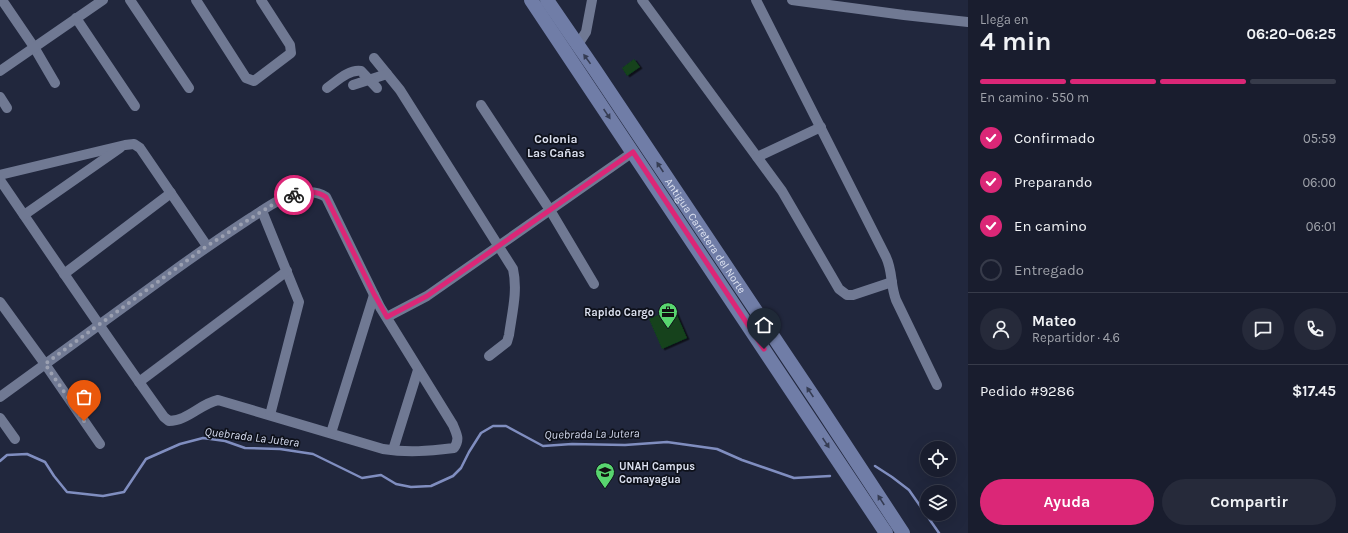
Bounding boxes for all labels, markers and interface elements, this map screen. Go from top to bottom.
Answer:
text: Llega en [980,12,1029,27]
text: 06:20–06:25 [1246,25,1336,43]
text: 4 min [980,26,1051,57]
one-way arrow [583,54,592,65]
text: En camino · 550 m [980,90,1089,105]
one-way arrow [603,108,611,119]
icon: check [980,127,1002,149]
text: Confirmado [1014,129,1095,147]
text: 05:59 [1303,131,1336,146]
district label: Colonia Las Cañas [527,132,585,160]
one-way arrow [656,162,664,172]
icon: check [980,171,1002,193]
text: Preparando [1014,173,1092,191]
courier [274,175,314,215]
street label: Antigua Carretera del Norte [662,175,749,296]
text: 06:00 [1302,175,1336,190]
icon: bike [283,184,305,206]
icon: check [980,215,1002,237]
text: En camino [1014,217,1087,235]
text: 06:01 [1306,219,1336,234]
text: Entregado [1014,261,1084,279]
office icon: Rapido Cargo [657,301,679,329]
place label: Rapido Cargo [584,306,654,319]
pin [747,308,781,349]
button: person [980,308,1022,350]
button: chat [1242,308,1284,350]
button: phone [1294,308,1336,350]
text: Mateo [1032,312,1076,330]
icon: home [753,314,775,336]
text: Repartidor · 4.6 [1032,330,1120,345]
pin [67,380,101,421]
text: Pedido #9286 [980,382,1075,400]
text: $17.45 [1292,382,1336,400]
icon: bag [73,386,95,408]
one-way arrow [806,386,814,397]
water label: Quebrada La Jutera [204,424,300,450]
water label: Quebrada La Jutera [544,426,640,442]
one-way arrow [823,437,830,449]
map controls [920,441,956,521]
button: locate [920,441,956,477]
place label: UNAH Campus Comayagua [619,460,695,486]
school or university icon: UNAH Campus Comayagua [594,461,616,489]
button: Ayuda [980,479,1154,525]
button: Compartir [1162,479,1336,525]
button: layers [920,485,956,521]
one-way arrow [878,495,885,506]

